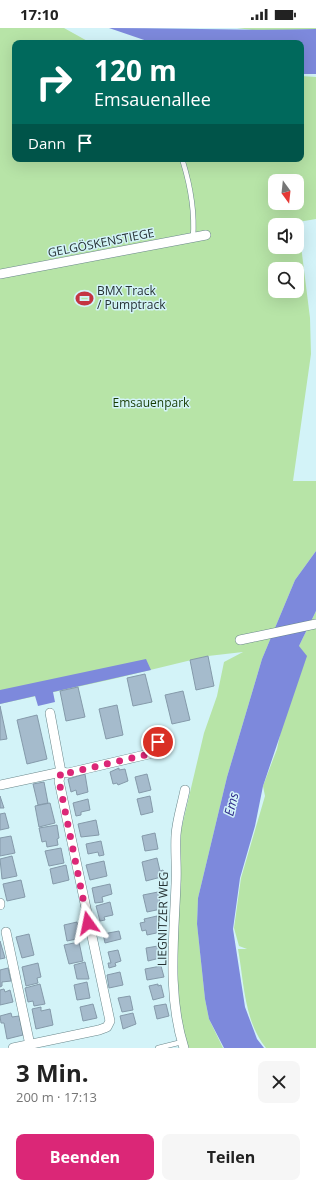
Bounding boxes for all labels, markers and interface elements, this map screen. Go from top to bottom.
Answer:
text: 17:10 [20,4,59,24]
text: 120 m [94,51,177,89]
icon: right [28,56,80,108]
text: Emsauenallee [94,87,211,111]
icon: arrive [74,132,96,154]
text: Dann [28,133,66,153]
north arrow [268,174,304,210]
map controls [268,174,304,298]
button: sound [268,218,304,254]
street label: GELGÖSKENSTIEGE [46,224,156,261]
button: search [268,262,304,298]
place label: BMX Track / Pumptrack [97,282,166,313]
sports icon: BMX Track / Pumptrack [74,288,94,308]
park label: Emsauenpark [113,394,190,411]
pin [141,725,175,759]
icon: arrive [147,731,169,753]
water label: Ems [219,790,243,818]
street label: LIEGNITZER WEG [153,872,172,966]
position arrow [67,902,109,944]
text: 3 Min. [16,1056,89,1089]
button: close [258,1061,300,1103]
text: 200 m · 17:13 [16,1088,97,1106]
button: Beenden [16,1134,154,1180]
button: Teilen [162,1134,300,1180]

